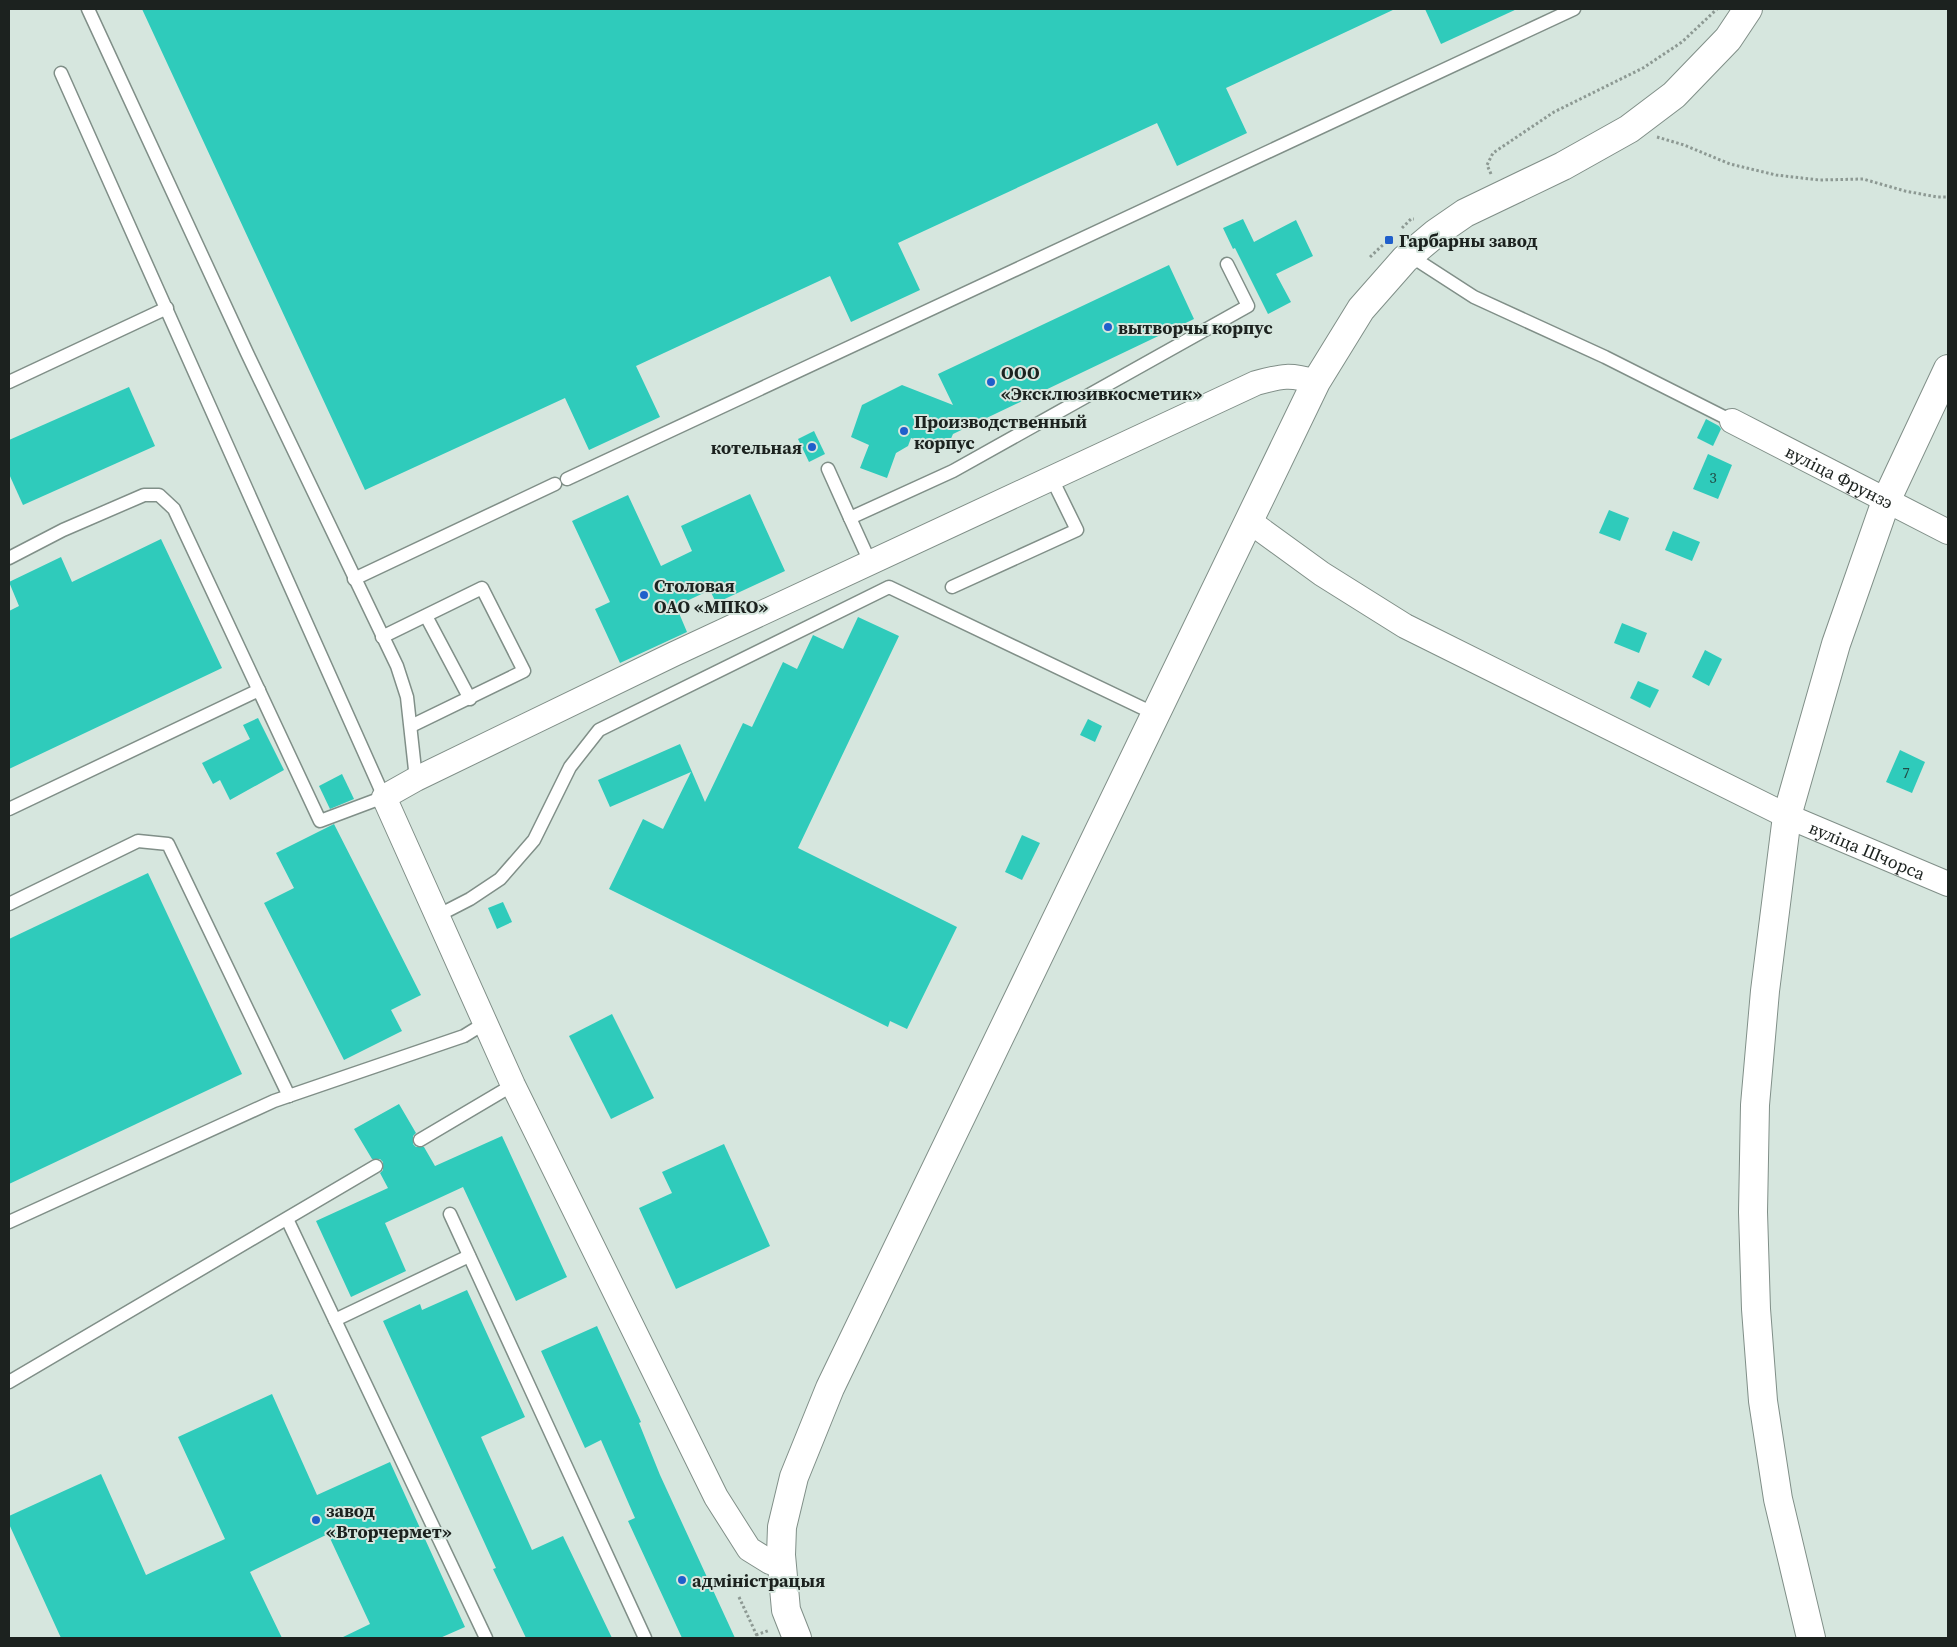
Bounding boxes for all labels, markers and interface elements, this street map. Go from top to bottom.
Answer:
place label: Гарбарны завод [1399,228,1538,253]
marker: Гарбарны завод [1383,234,1395,246]
place label: вытворчы корпус [1118,315,1273,340]
marker: вытворчы корпус [1102,321,1114,333]
place label: ООО «Эксклюзивкосметик» [1001,360,1202,406]
marker: ООО «Эксклюзивкосметик» [985,376,997,388]
place label: Производственный корпус [914,409,1087,455]
marker: Производственный корпус [898,425,910,437]
place label: котельная [711,435,802,460]
street label: вуліца Фрунзэ [1781,438,1898,514]
marker: котельная [806,441,818,453]
house number: 3 [1709,467,1717,488]
place label: Столовая ОАО «МПКО» [654,573,768,619]
marker: Столовая ОАО «МПКО» [638,589,650,601]
house number: 7 [1902,762,1910,783]
street label: вуліца Шчорса [1805,814,1930,886]
place label: завод «Вторчермет» [326,1498,452,1544]
marker: завод «Вторчермет» [310,1514,322,1526]
place label: адміністрацыя [692,1568,825,1593]
marker: адміністрацыя [676,1574,688,1586]

